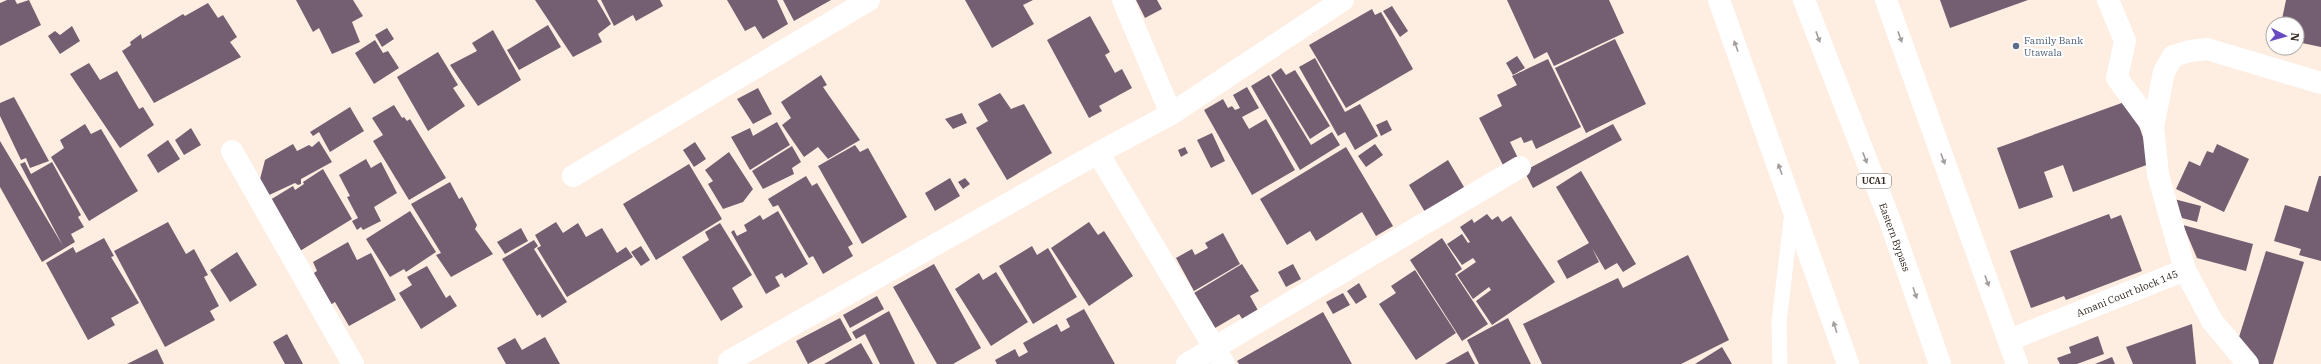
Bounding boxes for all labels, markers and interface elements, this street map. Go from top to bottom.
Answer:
north arrow [2265,16,2305,56]
one-way arrow [1815,31,1821,43]
one-way arrow [1897,31,1903,43]
text: N [2287,32,2302,42]
place label: Family Bank Utawala [2024,34,2083,59]
one-way arrow [1733,40,1739,52]
marker: Family Bank Utawala [2011,41,2021,51]
one-way arrow [1863,152,1869,164]
one-way arrow [1941,153,1947,165]
one-way arrow [1777,162,1783,174]
road number: UCA1 [1857,174,1891,188]
street label: Eastern Bypass [1876,201,1913,273]
street label: Amani Court block 145 [2075,267,2180,320]
one-way arrow [1985,276,1991,288]
one-way arrow [1913,287,1919,299]
one-way arrow [1832,321,1838,333]

